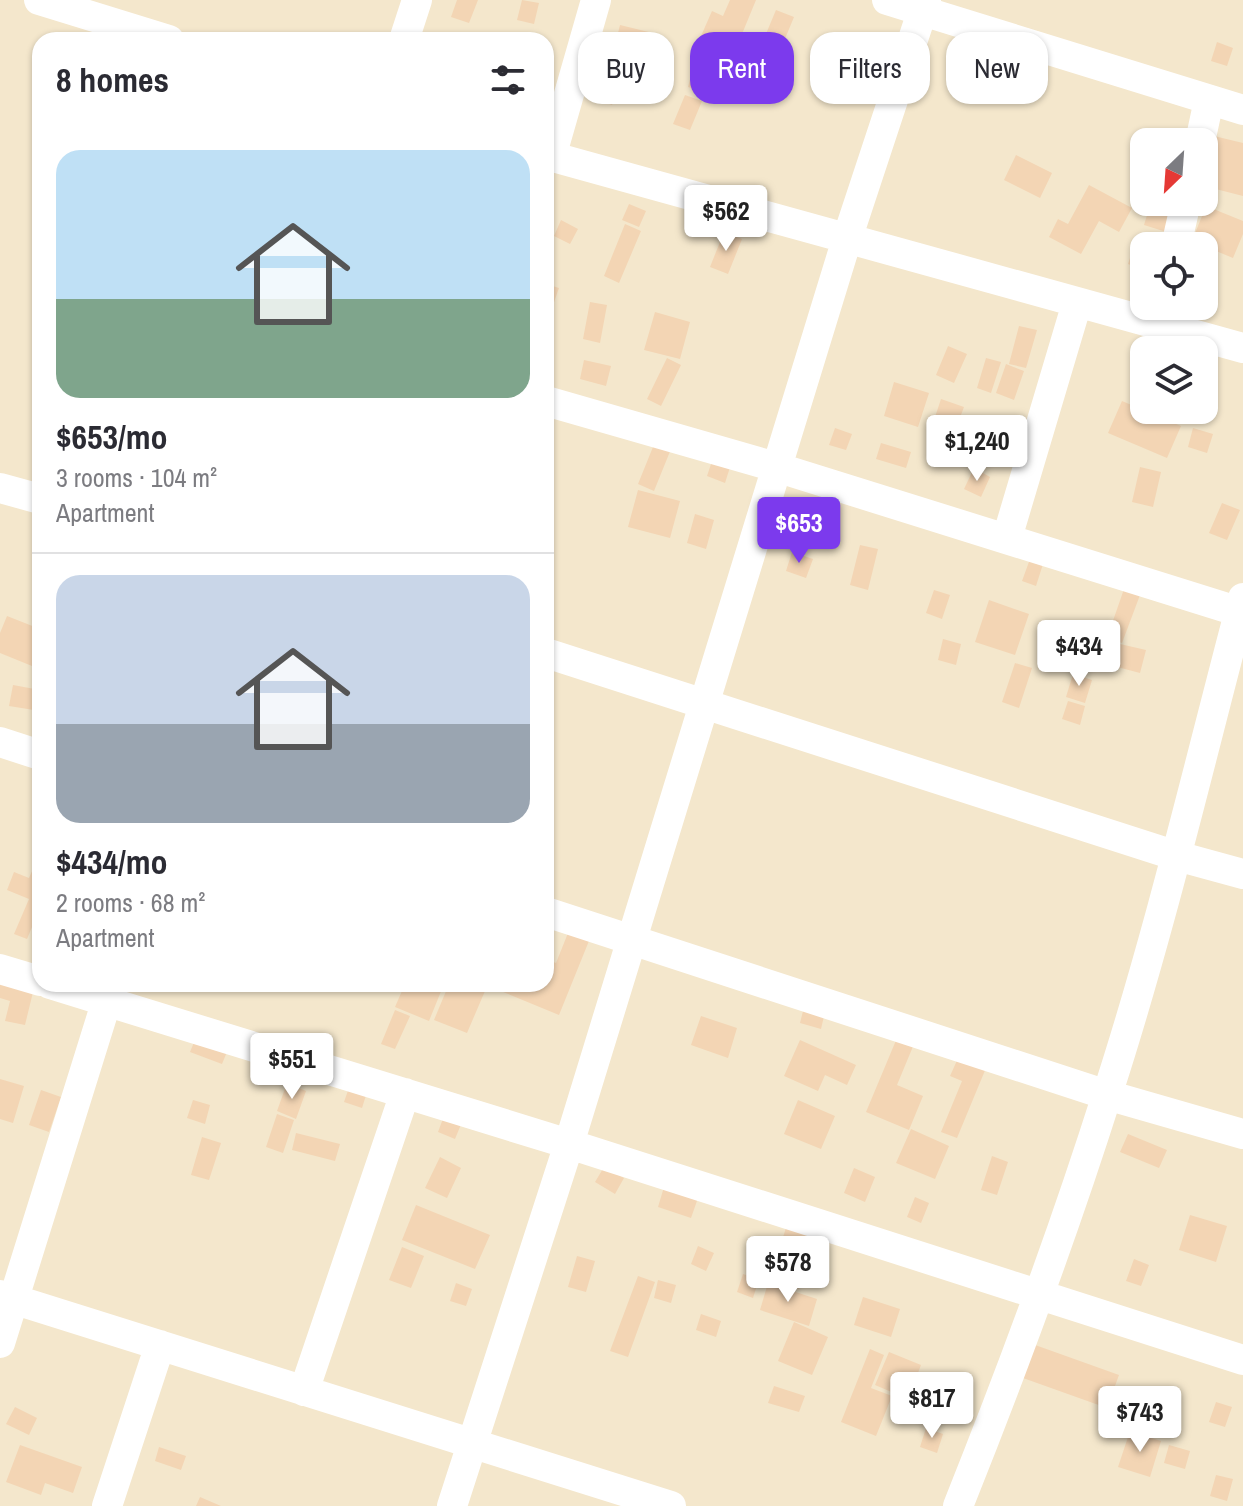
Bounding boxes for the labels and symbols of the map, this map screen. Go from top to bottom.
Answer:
north arrow [1130,128,1218,216]
pin: $562 [679,185,773,253]
pin: $1,240 [912,415,1042,483]
pin: $653 [752,497,846,565]
pin: $434 [1032,620,1126,688]
pin: $551 [245,1033,339,1101]
pin: $578 [741,1236,835,1304]
pin: $817 [885,1372,979,1440]
pin: $743 [1093,1386,1187,1454]

